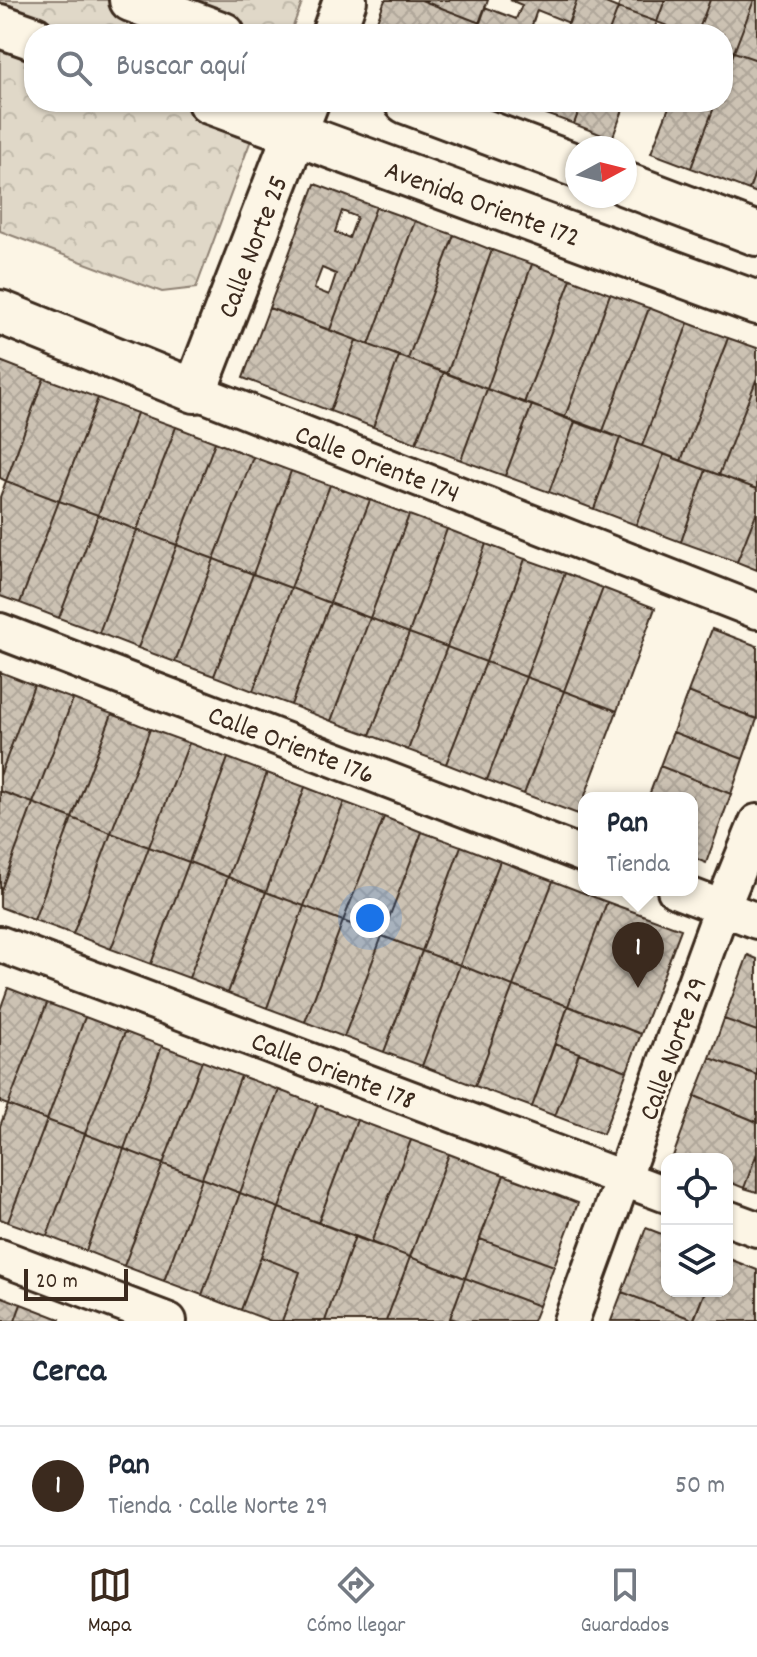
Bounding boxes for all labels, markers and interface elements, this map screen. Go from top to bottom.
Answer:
search box [24,24,733,112]
icon: search [52,46,96,90]
text: Buscar aquí [116,47,246,90]
north arrow [565,136,637,208]
street label: Avenida Oriente 172 [378,153,584,261]
street label: Calle Norte 25 [210,171,301,325]
street label: Calle Oriente 174 [288,417,464,516]
street label: Calle Oriente 176 [201,698,379,798]
popup [578,792,698,896]
text: Pan [607,804,648,847]
text: Tienda [607,847,670,884]
your location [350,898,390,938]
pin: 1 [612,922,664,988]
street label: Calle Norte 29 [631,972,720,1127]
street label: Calle Oriente 178 [244,1024,420,1123]
map controls [661,1153,733,1297]
button: locate [661,1153,733,1225]
button: layers [661,1225,733,1297]
scale bar [24,1265,128,1301]
text: 20 m [36,1267,78,1298]
text: Cerca [32,1349,106,1398]
text: Pan [108,1446,150,1489]
text: 1 [55,1468,61,1505]
text: 50 m [675,1468,725,1505]
text: Tienda · Calle Norte 29 [108,1489,328,1526]
tab: Mapa [88,1563,132,1642]
tab: Cómo llegar [307,1563,405,1642]
tab: Guardados [580,1563,669,1642]

